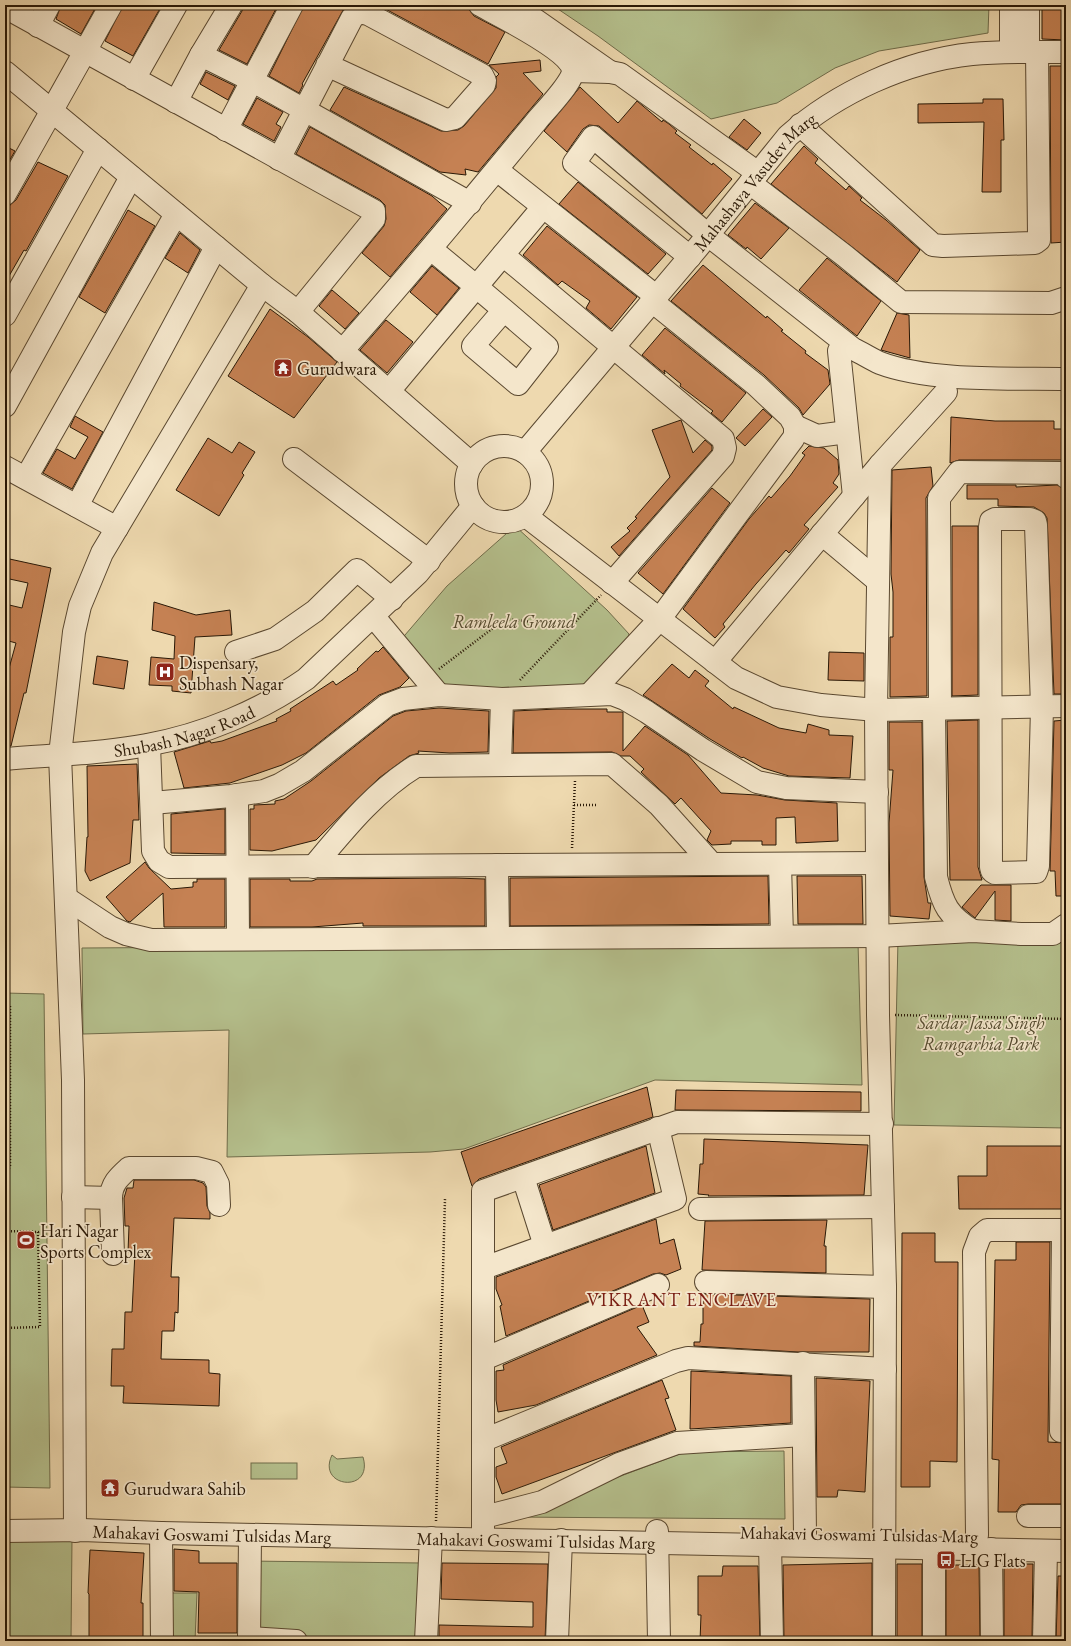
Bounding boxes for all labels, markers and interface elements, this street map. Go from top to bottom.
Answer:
street label: Mahashaya Vasudev Marg [688,106,820,256]
temple icon: Gurudwara [272,357,294,379]
place label: Gurudwara [297,357,377,380]
park label: Ramleela Ground [453,610,576,633]
place label: Dispensary, Subhash Nagar [179,651,283,695]
hospital icon: Dispensary, Subhash Nagar [154,661,176,683]
street label: Shubash Nagar Road [112,699,259,762]
park label: Sardar Jassa Singh Ramgarhia Park [916,1011,1045,1056]
place label: Hari Nagar Sports Complex [40,1219,152,1263]
sports icon: Hari Nagar Sports Complex [15,1229,37,1251]
district label: VIKRANT ENCLAVE [587,1287,777,1312]
temple icon: Gurudwara Sahib [99,1477,121,1499]
place label: Gurudwara Sahib [124,1477,246,1500]
street label: Mahakavi Goswami Tulsidas Marg [92,1519,331,1548]
street label: Mahakavi Goswami Tulsidas Marg [740,1520,979,1548]
street label: Mahakavi Goswami Tulsidas Marg [416,1526,656,1554]
bus stop icon: LIG Flats [935,1549,957,1571]
place label: LIG Flats [960,1549,1026,1572]

